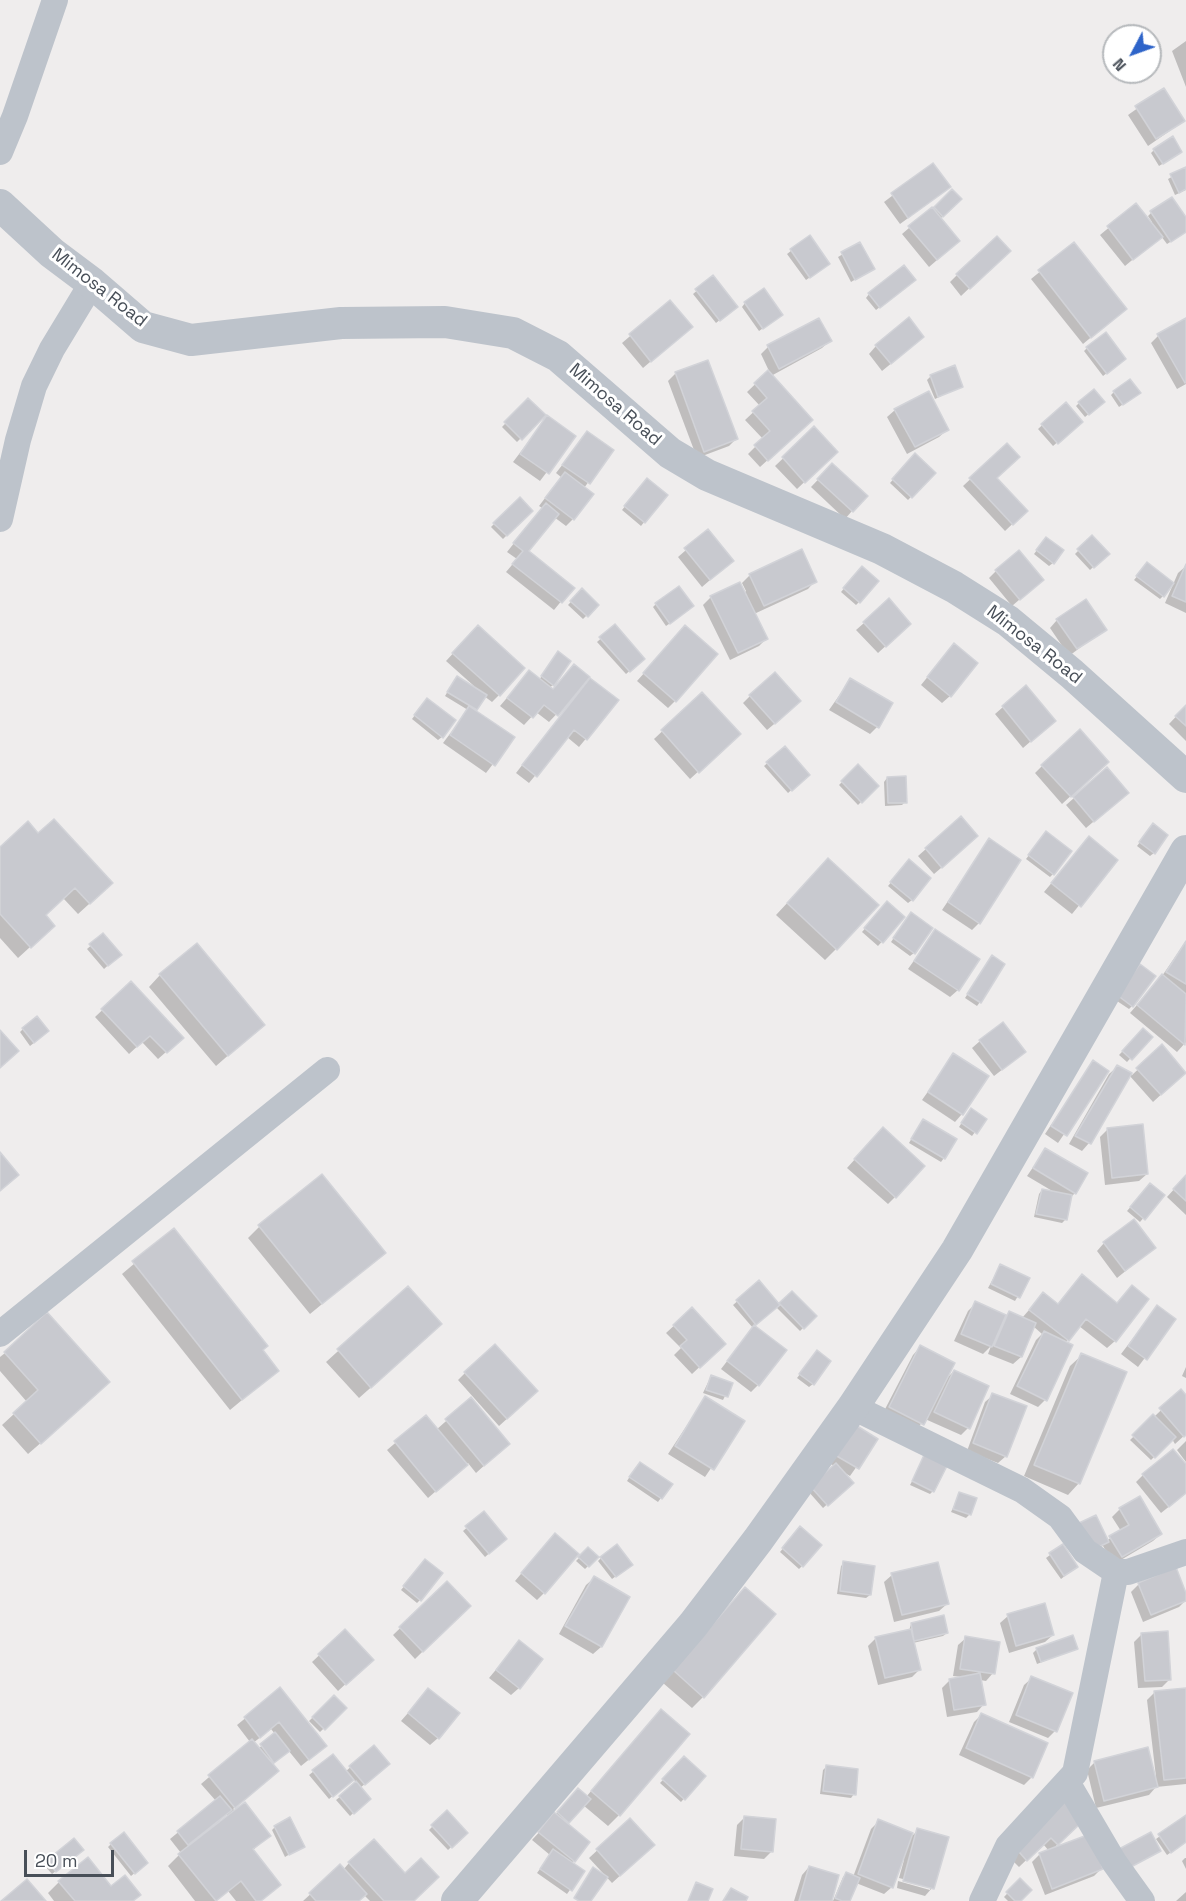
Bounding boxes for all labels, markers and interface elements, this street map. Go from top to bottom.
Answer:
north arrow [1102,24,1162,84]
text: N [1108,54,1131,76]
street label: Mimosa Road [47,244,151,332]
street label: Mimosa Road [564,359,666,451]
street label: Mimosa Road [982,601,1086,689]
scale bar [27,1838,117,1876]
text: 20 m [35,1849,78,1872]

